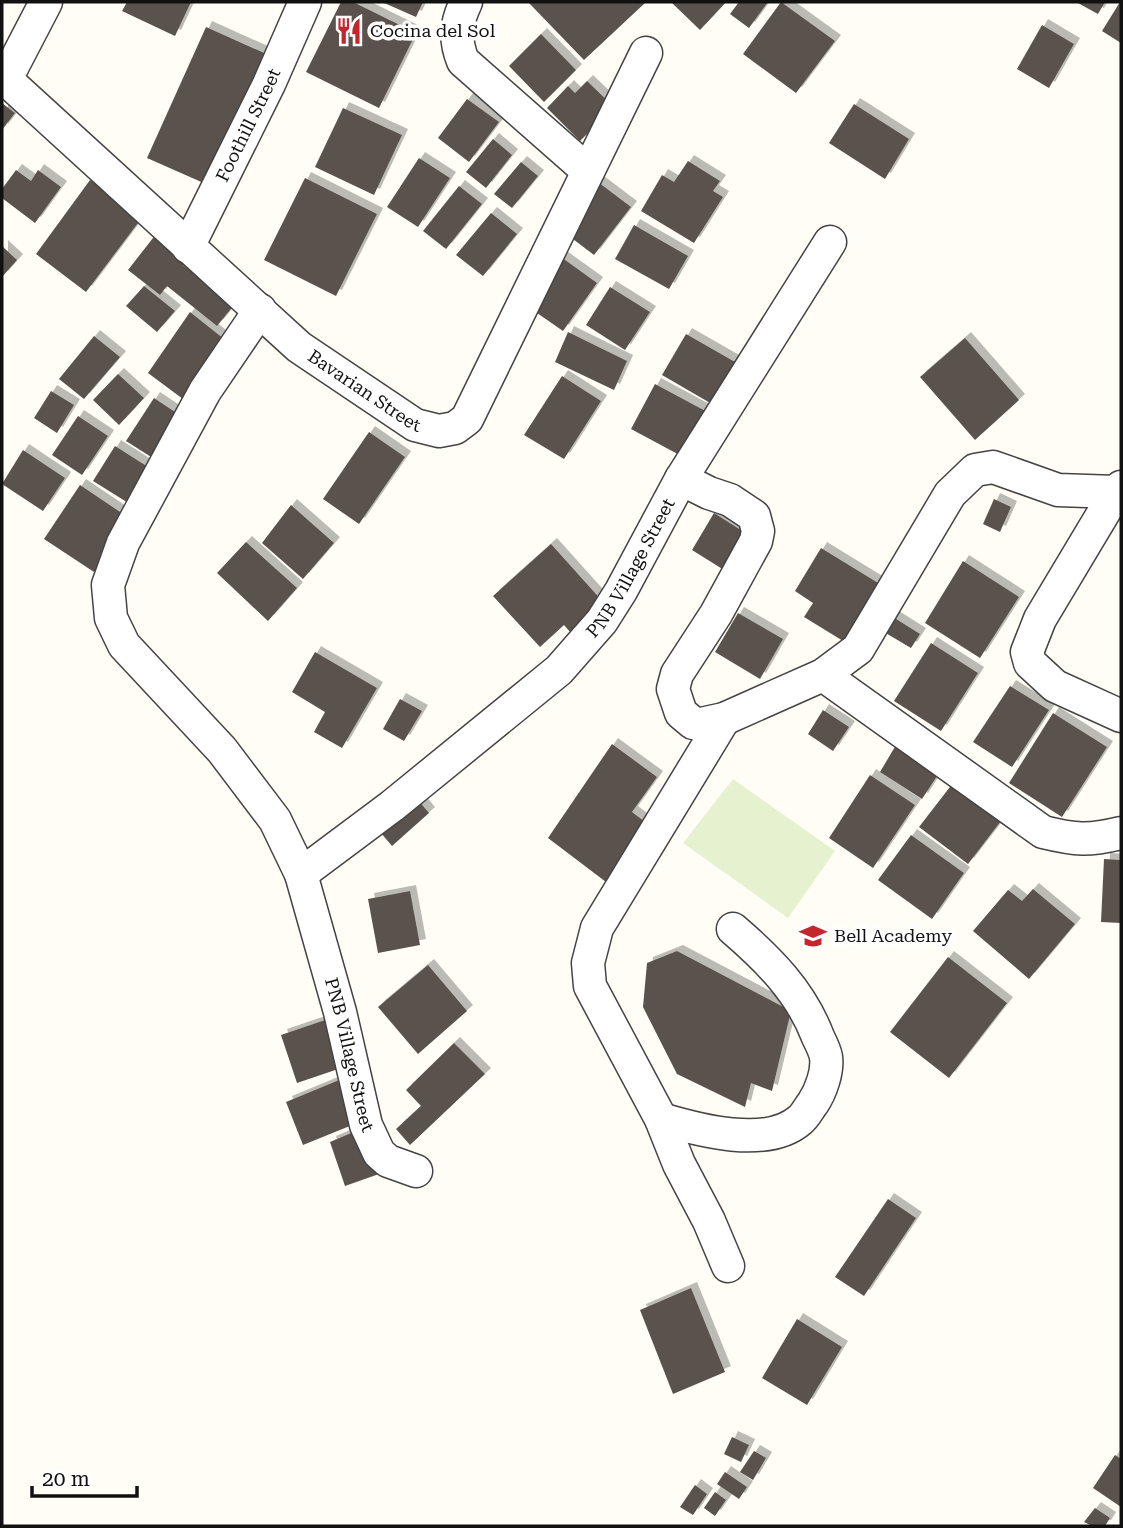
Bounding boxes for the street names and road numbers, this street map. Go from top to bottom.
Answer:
street label: Foothill Street [211,65,285,185]
street label: Bavarian Street [304,345,423,436]
street label: PNB Village Street [581,494,679,642]
street label: PNB Village Street [321,975,379,1135]

